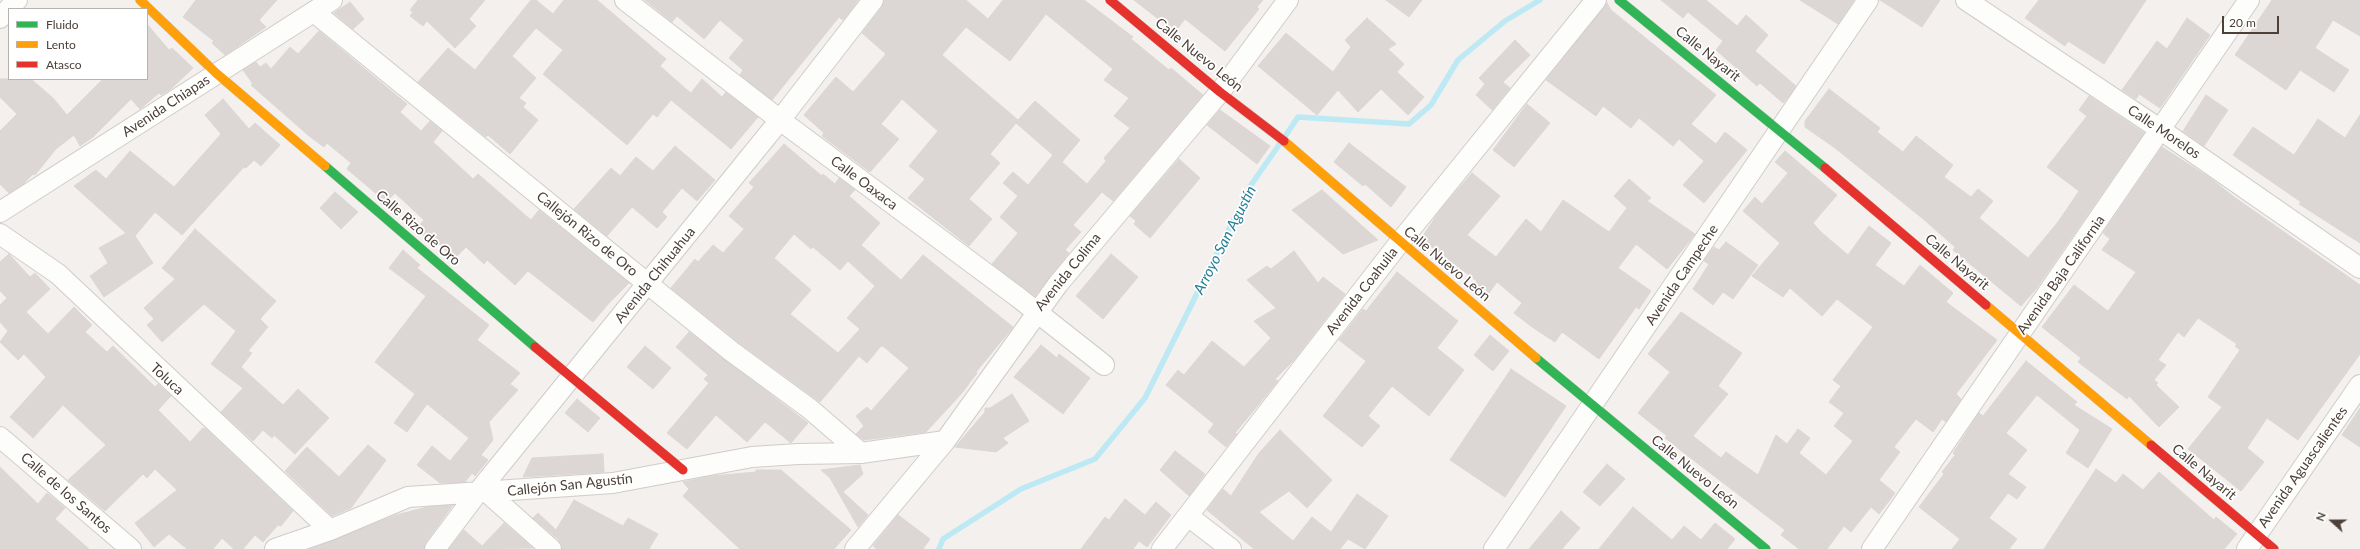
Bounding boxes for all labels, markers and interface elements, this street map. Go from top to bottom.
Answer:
legend [8,8,148,80]
scale bar [2224,8,2281,34]
street label: Calle Nuevo León [1152,15,1246,95]
text: 20 m [2229,15,2256,30]
text: Fluido [46,17,79,32]
street label: Calle Nayarit [1672,23,1744,85]
text: Lento [46,37,76,52]
text: Atasco [46,57,82,72]
street label: Avenida Chiapas [119,71,213,141]
street label: Calle Morelos [2124,102,2204,162]
street label: Calle Oaxaca [827,152,901,214]
water label: Arroyo San Agustín [1190,183,1260,297]
street label: Calle Rizo de Oro [372,187,464,269]
street label: Callejón Rizo de Oro [533,188,641,280]
street label: Avenida Baja California [2014,212,2108,338]
street label: Avenida Campeche [1642,221,1722,329]
street label: Calle Nuevo León [1400,223,1494,305]
street label: Avenida Chihuahua [611,224,699,326]
street label: Avenida Colima [1032,230,1104,314]
street label: Calle Nayarit [1921,230,1993,294]
street label: Avenida Coahuila [1323,244,1401,338]
street label: Toluca [147,359,187,399]
street label: Avenida Aguascalientes [2255,403,2351,531]
street label: Calle Nuevo León [1648,432,1742,512]
street label: Calle Nayarit [2168,440,2240,504]
street label: Calle de los Santos [17,449,115,537]
street label: Callejón San Agustín [507,470,633,500]
north arrow [2312,501,2352,541]
text: N [2313,510,2328,523]

